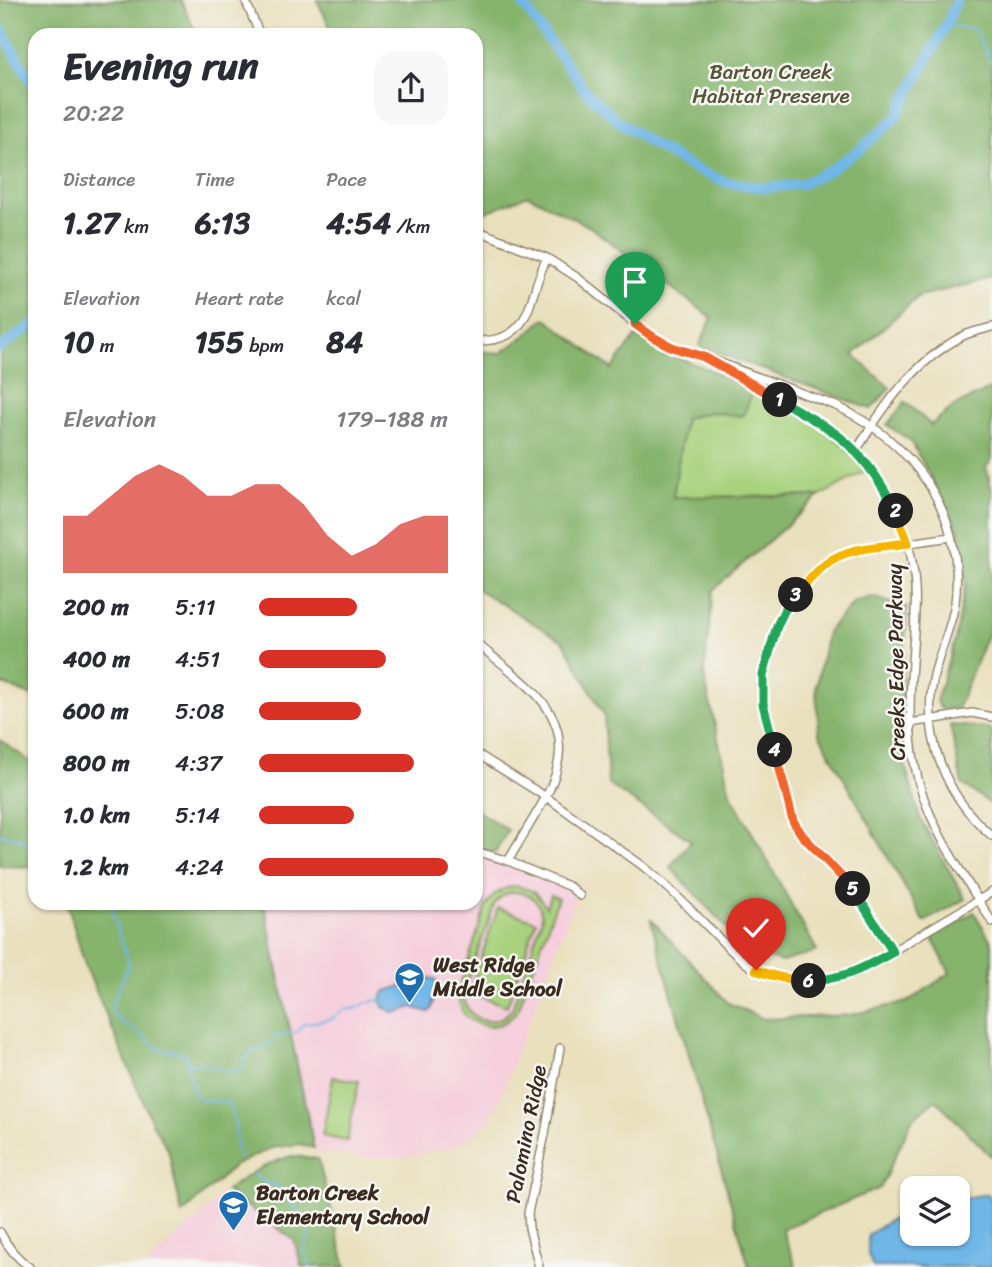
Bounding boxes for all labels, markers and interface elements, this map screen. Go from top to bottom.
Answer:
text: Evening run [63,33,259,100]
button: share [374,51,448,125]
park label: Barton Creek Habitat Preserve [692,53,850,115]
text: 20:22 [63,93,124,134]
text: Distance [63,163,135,196]
text: Time [195,163,235,196]
text: Pace [326,163,367,196]
text: 1.27 [63,196,119,250]
text: 6:13 [195,196,250,250]
text: 4:54 [326,196,391,250]
text: km [119,210,149,243]
text: /km [391,210,430,243]
pin [605,252,665,324]
icon: arrive [616,263,654,301]
text: Elevation [63,282,140,315]
text: Heart rate [195,282,284,315]
text: kcal [326,282,361,315]
text: 10 [63,315,95,369]
text: 155 [195,315,244,369]
text: 84 [326,315,363,369]
text: m [95,329,114,362]
text: bpm [244,329,284,362]
pin: 1 [762,382,798,418]
text: 1 [775,383,784,416]
text: Elevation [63,399,156,440]
text: 179–188 m [337,399,448,440]
pin: 2 [878,494,914,528]
text: 2 [890,494,901,527]
street label: Creeks Edge Parkway [875,563,917,761]
pin: 3 [778,578,814,612]
text: 3 [790,578,801,611]
text: 200 m [63,587,129,628]
text: 5:11 [175,587,216,628]
text: 400 m [63,639,130,680]
text: 4:51 [175,639,220,680]
text: 600 m [63,691,129,732]
text: 5:08 [175,691,224,732]
pin: 4 [758,732,792,768]
text: 4 [769,733,780,766]
text: 800 m [63,743,130,784]
text: 4:37 [175,743,222,784]
text: 1.0 km [63,795,130,836]
text: 5:14 [175,795,220,836]
text: 1.2 km [63,847,129,888]
text: 4:24 [175,847,224,888]
pin: 5 [836,872,870,906]
text: 5 [847,872,858,905]
pin [726,898,786,970]
icon: check [737,909,775,947]
place label: West Ridge Middle School [432,946,563,1008]
school or university icon: West Ridge Middle School [393,960,427,1004]
pin: 6 [792,964,826,998]
text: 6 [803,964,814,997]
street label: Palomino Ridge [494,1062,558,1206]
place label: Barton Creek Elementary School [256,1174,430,1236]
map controls [900,1176,970,1246]
button: layers [900,1176,970,1246]
school or university icon: Barton Creek Elementary School [216,1188,250,1232]

